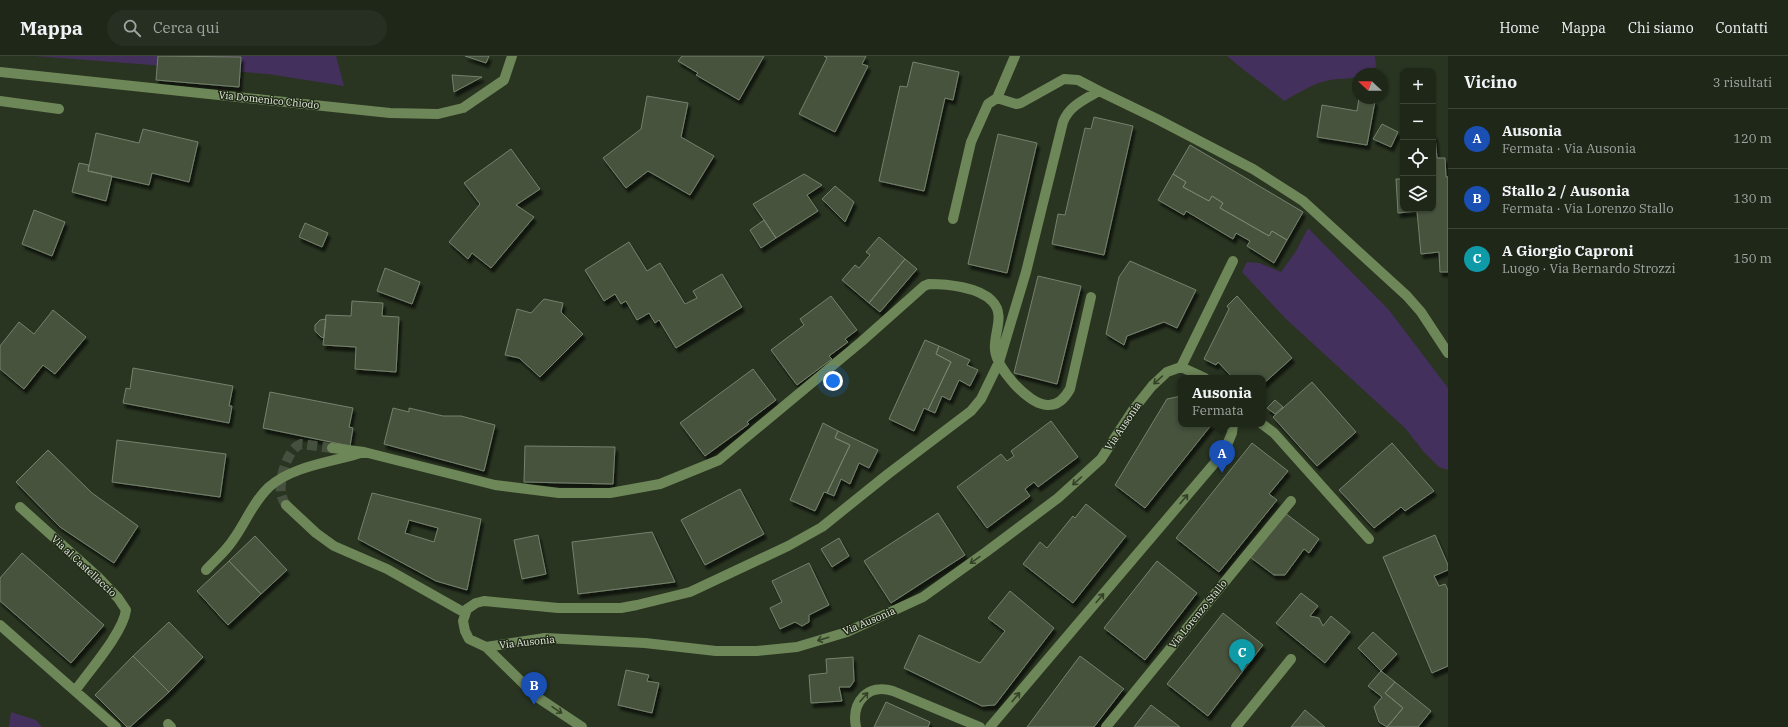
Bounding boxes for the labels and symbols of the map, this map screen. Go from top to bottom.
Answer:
north arrow [1352,68,1388,104]
street label: Via Domenico Chiodo [218,88,320,112]
your location [823,371,843,391]
one-way arrow [1153,375,1163,385]
street label: Via Ausonia [1102,399,1144,453]
pin: A [1209,440,1235,473]
one-way arrow [1072,476,1083,485]
one-way arrow [1179,495,1188,505]
street label: Via al Castellaccio [49,533,119,600]
one-way arrow [969,556,980,565]
street label: Via Lorenzo Stallo [1166,577,1230,651]
one-way arrow [1095,593,1104,604]
street label: Via Ausonia [841,604,898,638]
street label: Via Ausonia [499,633,556,651]
one-way arrow [817,636,830,643]
pin: C [1229,639,1255,672]
pin: B [521,672,547,705]
one-way arrow [859,692,868,702]
one-way arrow [1011,692,1020,703]
one-way arrow [551,706,562,714]

